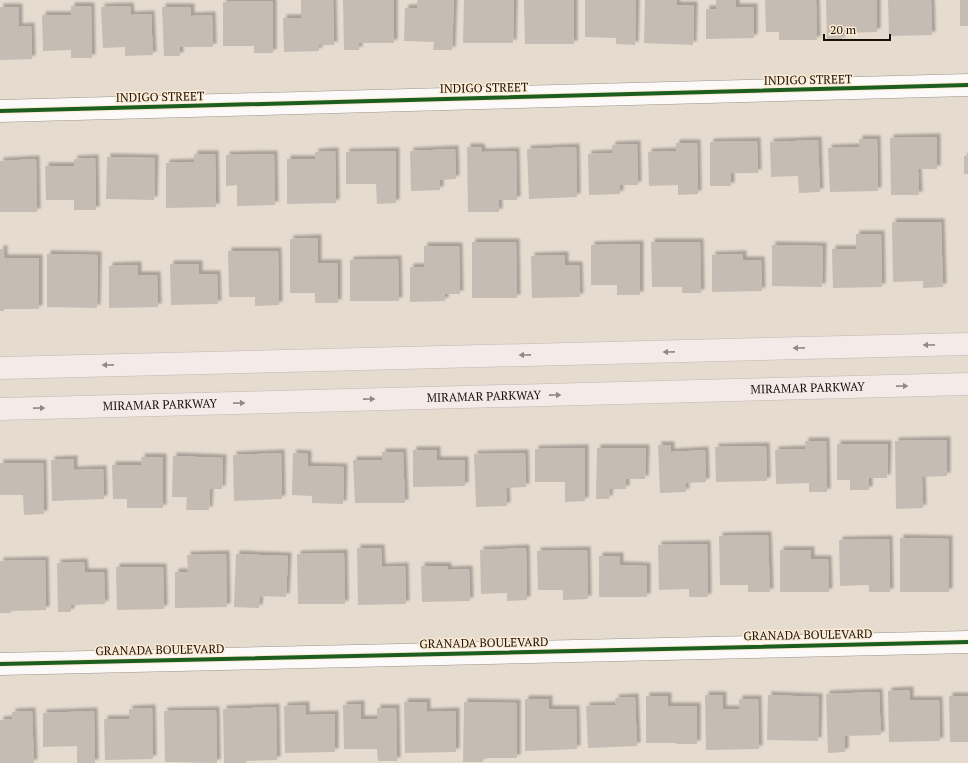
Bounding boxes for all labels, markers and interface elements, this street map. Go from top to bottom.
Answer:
scale bar [824,16,890,42]
text: 20 m [830,22,857,37]
street label: INDIGO STREET [764,71,853,88]
street label: INDIGO STREET [440,79,529,96]
street label: INDIGO STREET [116,88,205,105]
one-way arrow [922,342,935,348]
one-way arrow [793,345,805,352]
one-way arrow [663,348,675,355]
one-way arrow [518,352,531,358]
one-way arrow [101,362,114,368]
street label: MIRAMAR PARKWAY [750,379,865,397]
one-way arrow [896,382,908,389]
street label: MIRAMAR PARKWAY [426,387,542,405]
one-way arrow [549,391,561,398]
street label: MIRAMAR PARKWAY [102,395,218,413]
one-way arrow [363,396,375,403]
one-way arrow [233,400,246,406]
one-way arrow [33,405,46,411]
street label: GRANADA BOULEVARD [743,626,873,643]
street label: GRANADA BOULEVARD [419,634,549,651]
street label: GRANADA BOULEVARD [95,641,225,658]

